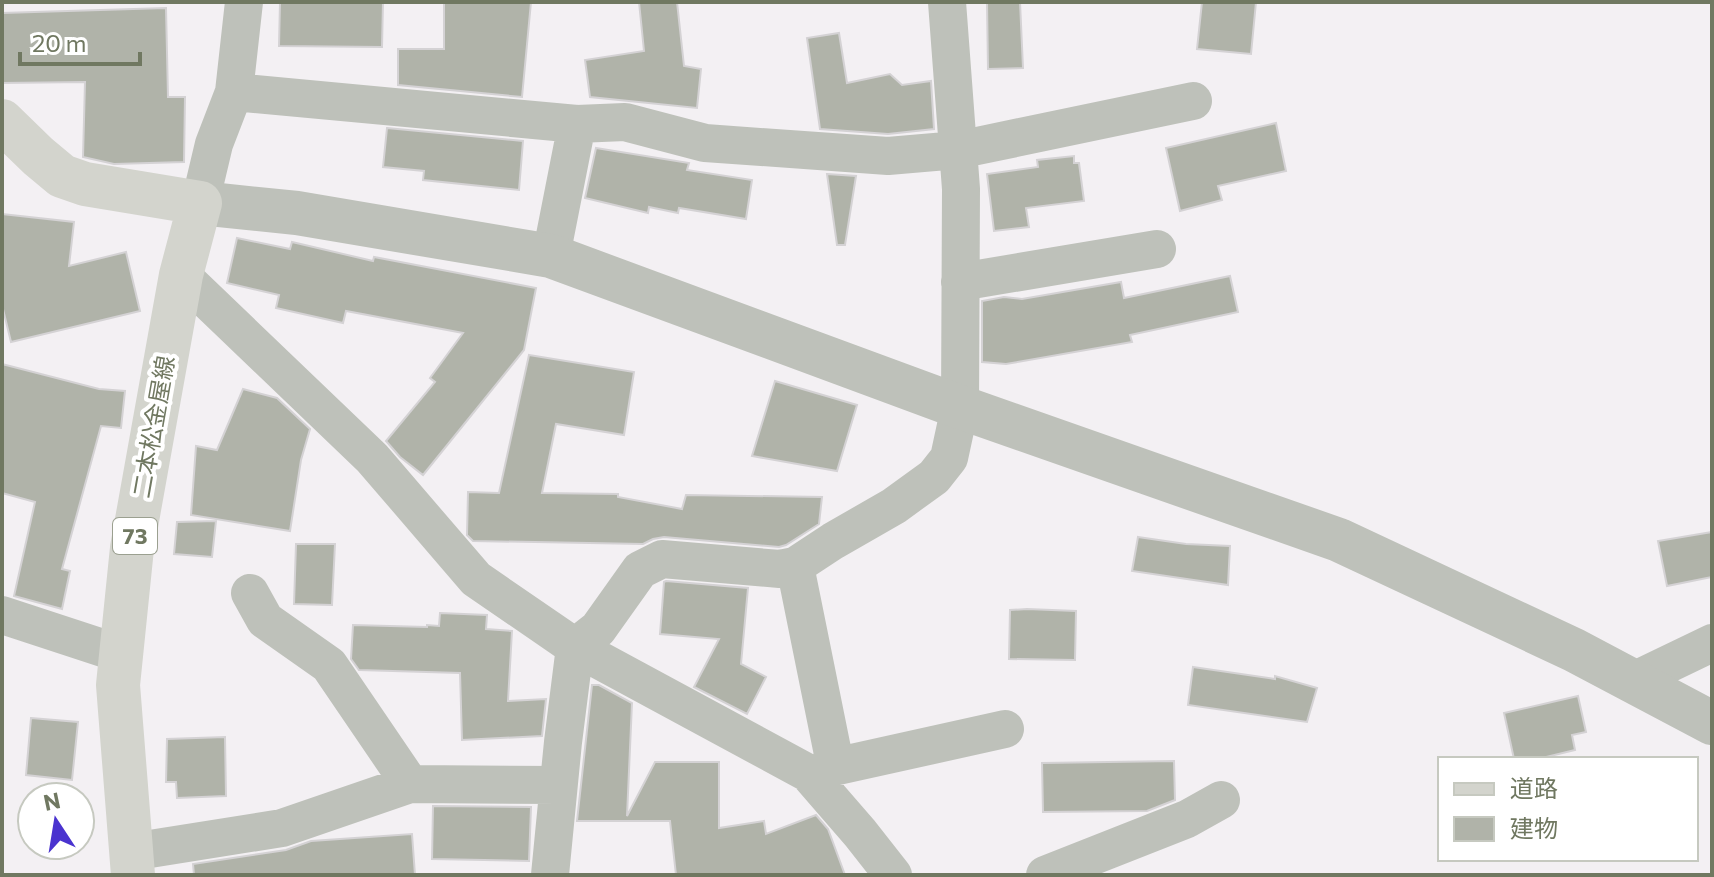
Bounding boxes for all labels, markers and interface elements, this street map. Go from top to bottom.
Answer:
scale bar [20,16,140,66]
text: 20 m [32,28,86,57]
street label: 二本松金屋線 [126,353,179,500]
road number: 73 [113,518,157,554]
legend [1438,757,1698,861]
text: 道路 [1510,773,1558,802]
north arrow [16,781,96,861]
text: N [41,786,63,816]
text: 建物 [1510,813,1558,842]

